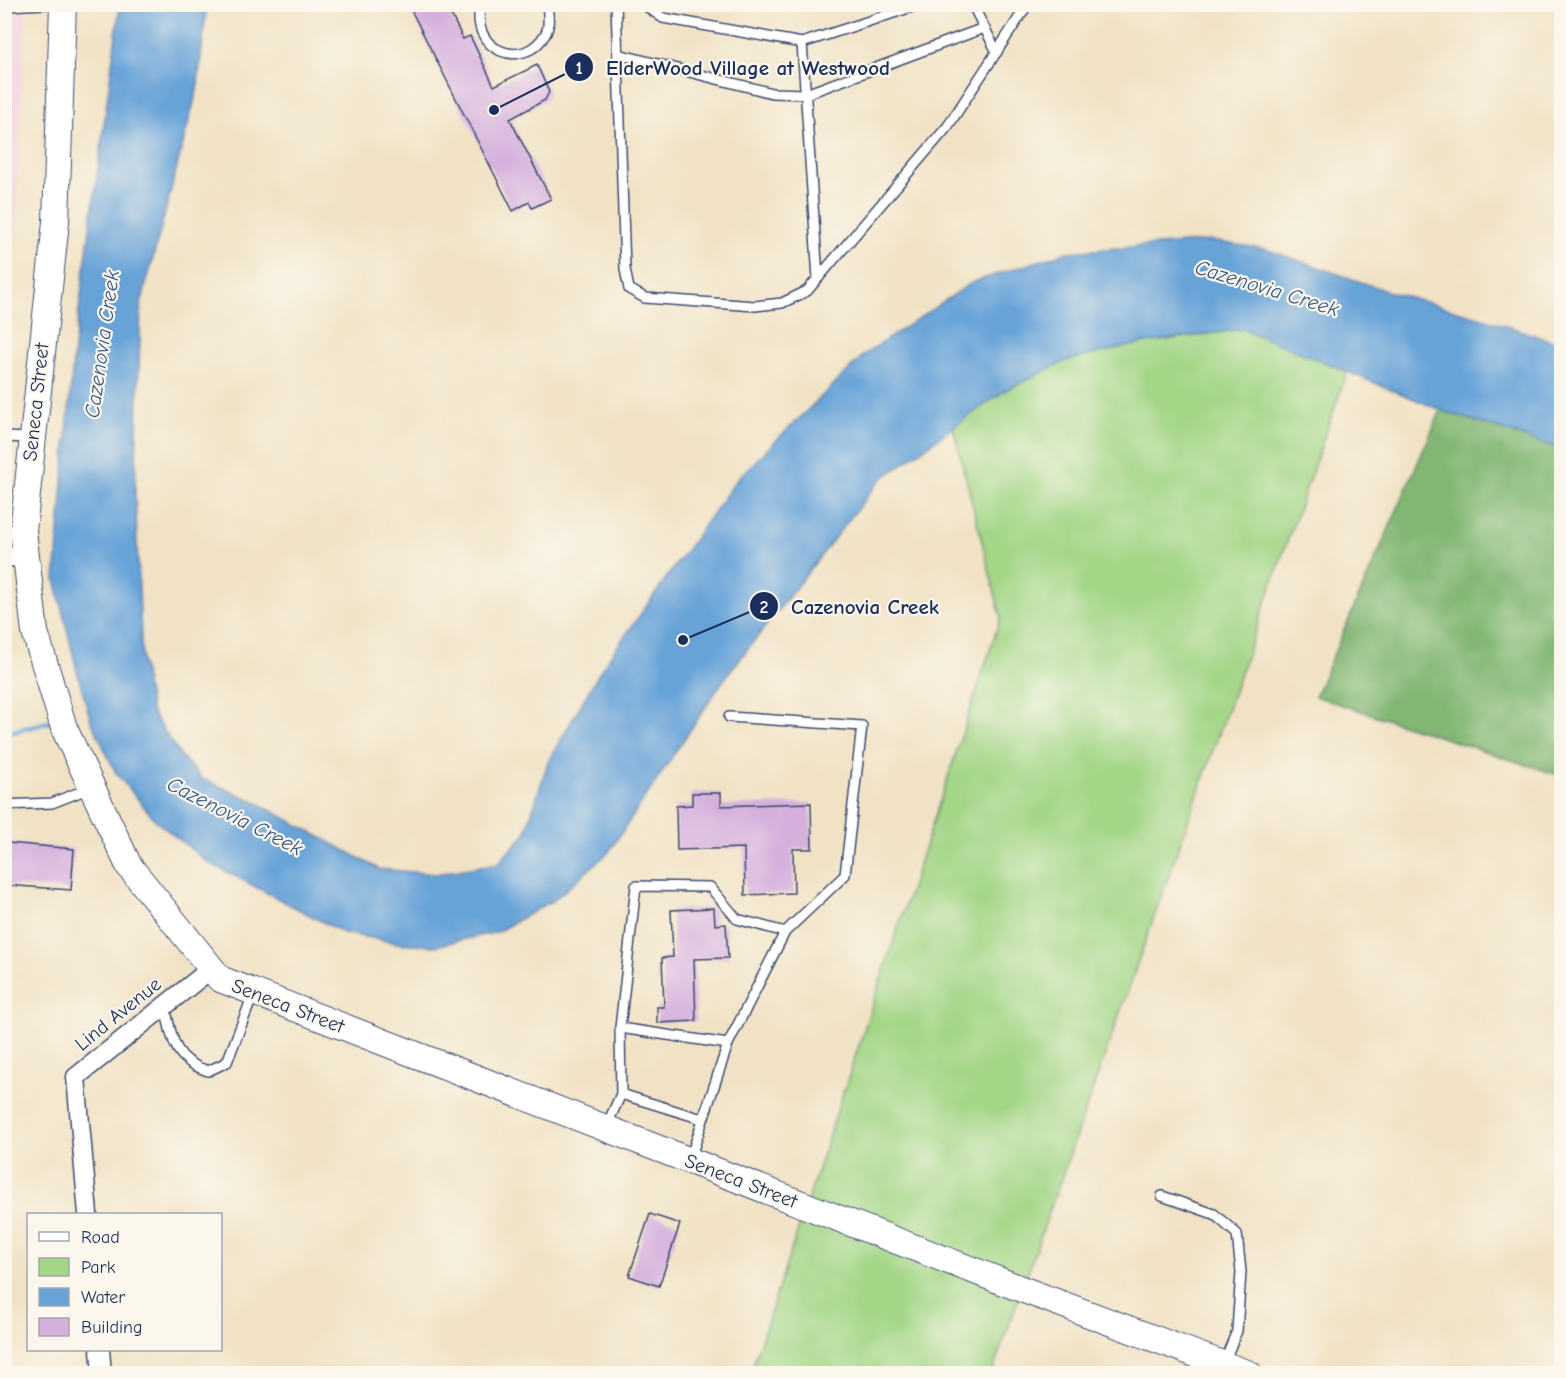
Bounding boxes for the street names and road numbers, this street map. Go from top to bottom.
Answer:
street label: Seneca Street [18,340,54,462]
street label: Lind Avenue [70,972,166,1056]
street label: Seneca Street [228,974,349,1038]
street label: Seneca Street [681,1149,802,1213]

